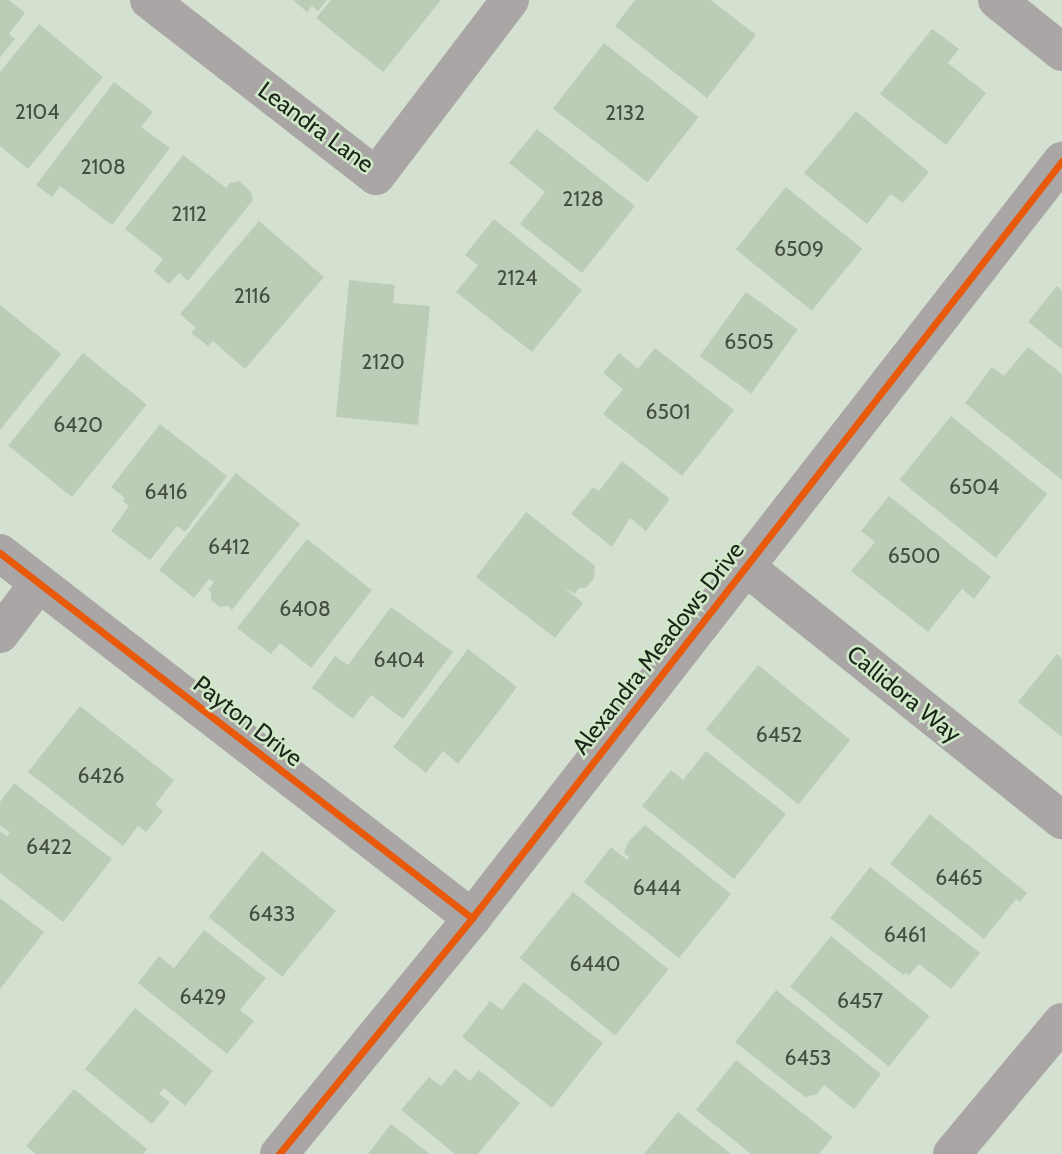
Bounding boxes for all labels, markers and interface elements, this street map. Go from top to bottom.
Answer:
street label: Leandra Lane [253,75,379,179]
house number: 2104 [15,99,59,125]
house number: 2132 [605,100,645,126]
house number: 2108 [80,154,126,180]
house number: 2128 [562,186,604,212]
house number: 2112 [171,201,207,227]
house number: 6509 [774,236,824,262]
house number: 2124 [497,265,537,291]
house number: 2116 [234,283,270,309]
house number: 6505 [724,329,774,355]
house number: 2120 [361,349,405,375]
house number: 6501 [646,399,690,425]
house number: 6420 [53,412,103,438]
house number: 6504 [949,474,999,500]
house number: 6416 [145,479,187,505]
house number: 6412 [208,534,250,560]
street label: Alexandra Meadows Drive [566,536,750,760]
house number: 6500 [888,543,940,569]
house number: 6408 [279,596,331,622]
street label: Callidora Way [841,639,967,749]
house number: 6404 [374,647,424,673]
street label: Payton Drive [188,670,308,772]
house number: 6452 [756,722,802,748]
house number: 6426 [78,763,124,789]
house number: 6422 [26,834,72,860]
house number: 6465 [935,865,983,891]
house number: 6444 [633,875,681,901]
house number: 6433 [249,901,295,927]
house number: 6461 [884,922,926,948]
house number: 6440 [570,951,620,977]
house number: 6429 [180,984,226,1010]
house number: 6457 [837,988,883,1014]
house number: 6453 [785,1045,831,1071]

